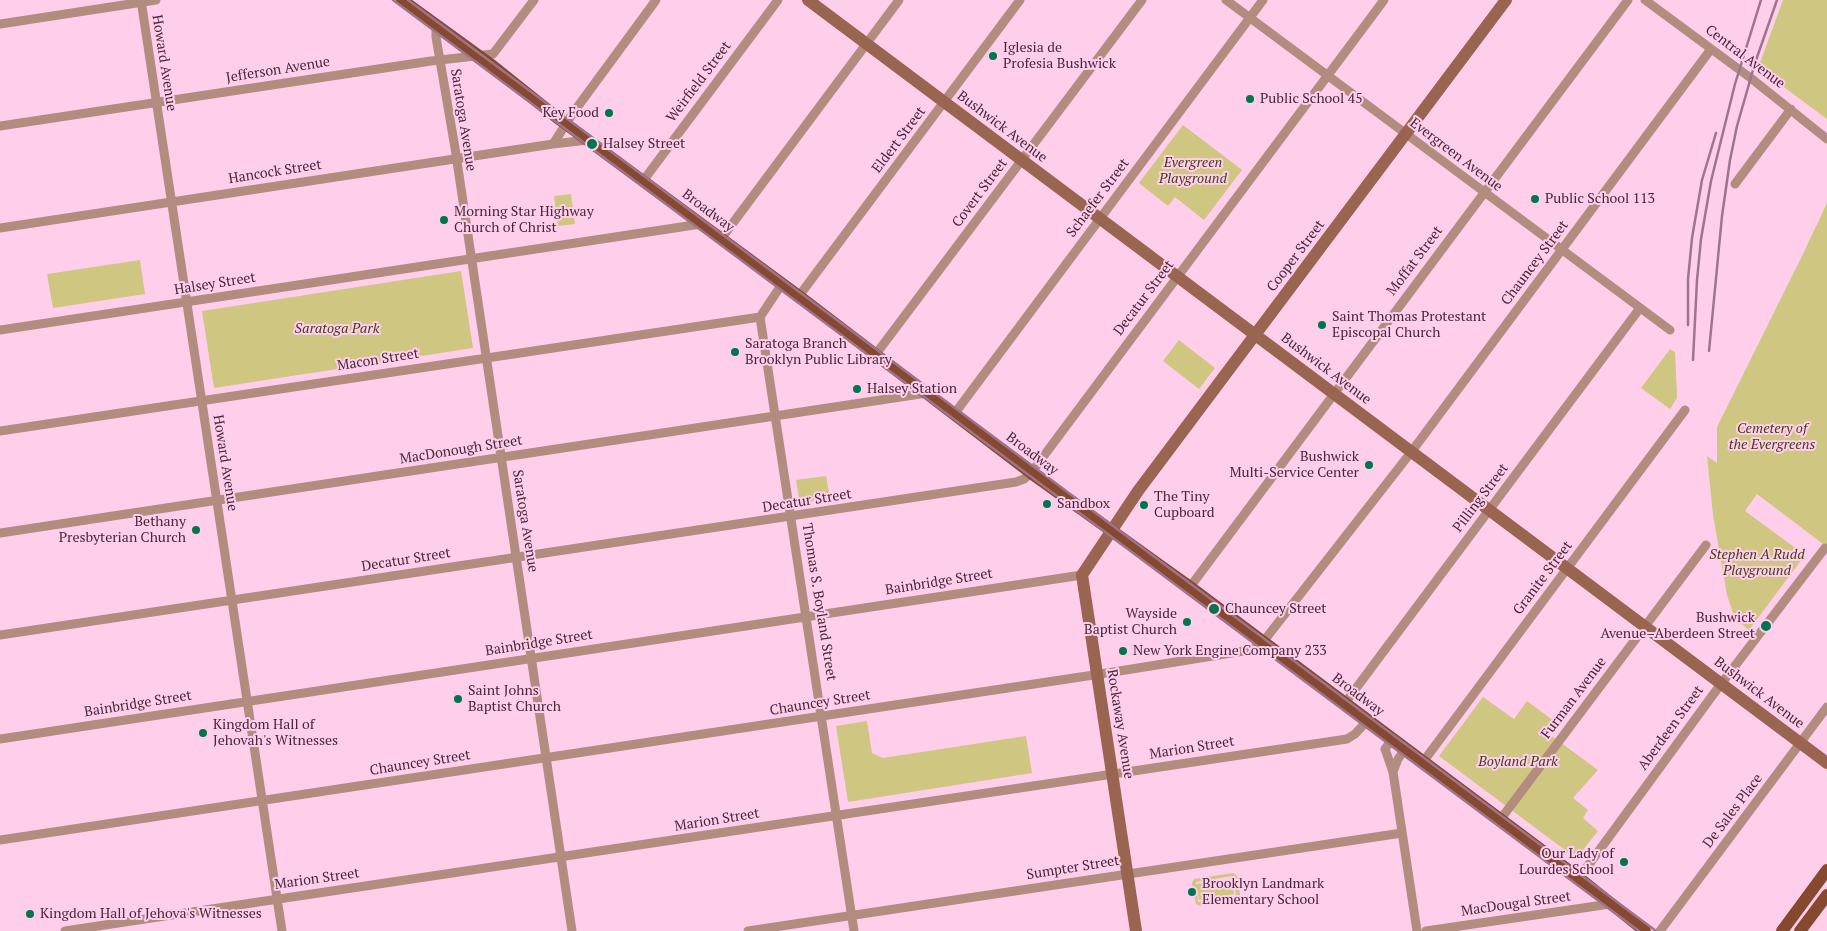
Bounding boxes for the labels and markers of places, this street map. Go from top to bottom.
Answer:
place label: Iglesia de Profesia Bushwick [1003,40,1116,72]
marker: Iglesia de Profesia Bushwick [987,50,999,62]
place label: Public School 45 [1260,91,1363,107]
marker: Public School 45 [1244,93,1256,105]
place label: Key Food [542,105,599,121]
marker: Key Food [603,107,615,119]
place label: Halsey Street [603,136,685,152]
marker: Halsey Street [585,137,599,151]
place label: Public School 113 [1545,191,1655,207]
marker: Public School 113 [1529,193,1541,205]
place label: Morning Star Highway Church of Christ [454,204,594,236]
marker: Morning Star Highway Church of Christ [438,214,450,226]
place label: Saint Thomas Protestant Episcopal Church [1332,309,1486,342]
marker: Saint Thomas Protestant Episcopal Church [1316,319,1328,331]
place label: Saratoga Branch Brooklyn Public Library [745,336,892,368]
marker: Saratoga Branch Brooklyn Public Library [729,346,741,358]
place label: Halsey Station [867,381,957,397]
marker: Halsey Station [851,383,863,395]
place label: Bushwick Multi-Service Center [1229,449,1359,482]
marker: Bushwick Multi-Service Center [1363,459,1375,471]
place label: The Tiny Cupboard [1154,489,1215,522]
place label: Sandbox [1057,496,1110,512]
marker: Sandbox [1041,498,1053,510]
marker: The Tiny Cupboard [1138,499,1150,511]
place label: Bethany Presbyterian Church [59,514,186,546]
marker: Bethany Presbyterian Church [190,524,202,536]
place label: Chauncey Street [1225,601,1327,617]
marker: Chauncey Street [1207,602,1221,616]
place label: Wayside Baptist Church [1084,606,1177,638]
place label: Bushwick Avenue–Aberdeen Street [1600,610,1755,642]
marker: Wayside Baptist Church [1181,616,1193,628]
marker: Bushwick Avenue–Aberdeen Street [1759,619,1773,633]
place label: New York Engine Company 233 [1133,643,1327,659]
marker: New York Engine Company 233 [1117,645,1129,657]
place label: Saint Johns Baptist Church [468,683,561,716]
marker: Saint Johns Baptist Church [452,693,464,705]
place label: Kingdom Hall of Jehovah's Witnesses [213,717,338,750]
marker: Kingdom Hall of Jehovah's Witnesses [197,727,209,739]
place label: Our Lady of Lourdes School [1519,846,1614,879]
marker: Our Lady of Lourdes School [1618,856,1630,868]
place label: Brooklyn Landmark Elementary School [1202,876,1324,909]
marker: Brooklyn Landmark Elementary School [1186,886,1198,898]
place label: Kingdom Hall of Jehova's Witnesses [40,906,262,922]
marker: Kingdom Hall of Jehova's Witnesses [24,908,36,920]

